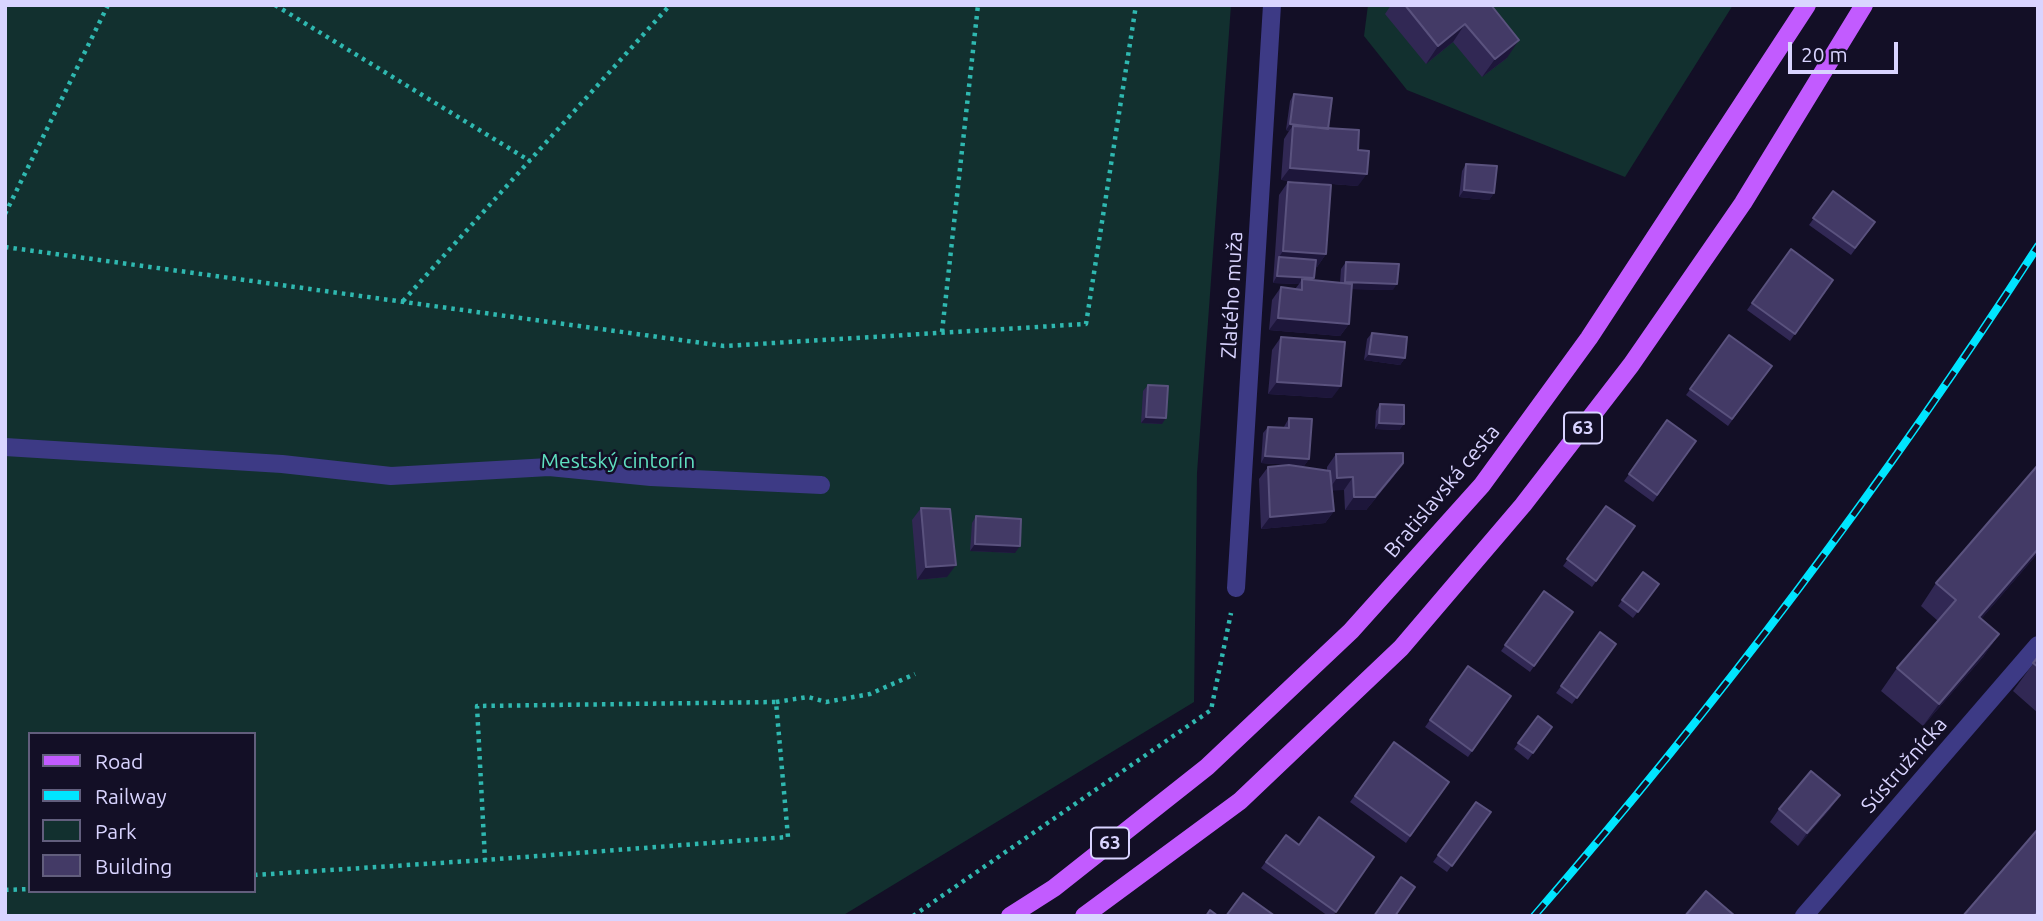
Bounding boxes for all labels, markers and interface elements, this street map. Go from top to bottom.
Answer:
scale bar [1791,28,1901,72]
text: 20 m [1801,42,1848,66]
street label: Zlatého muža [1216,231,1248,359]
road number: 63 [1564,412,1602,444]
street label: Bratislavská cesta [1379,419,1505,563]
park label: Mestský cintorín [541,448,695,474]
street label: Sústružnícka [1856,712,1952,818]
legend [28,732,256,893]
text: Road [95,749,143,773]
text: Railway [95,784,167,808]
text: Park [95,819,137,843]
road number: 63 [1091,828,1129,858]
text: Building [95,854,172,878]

